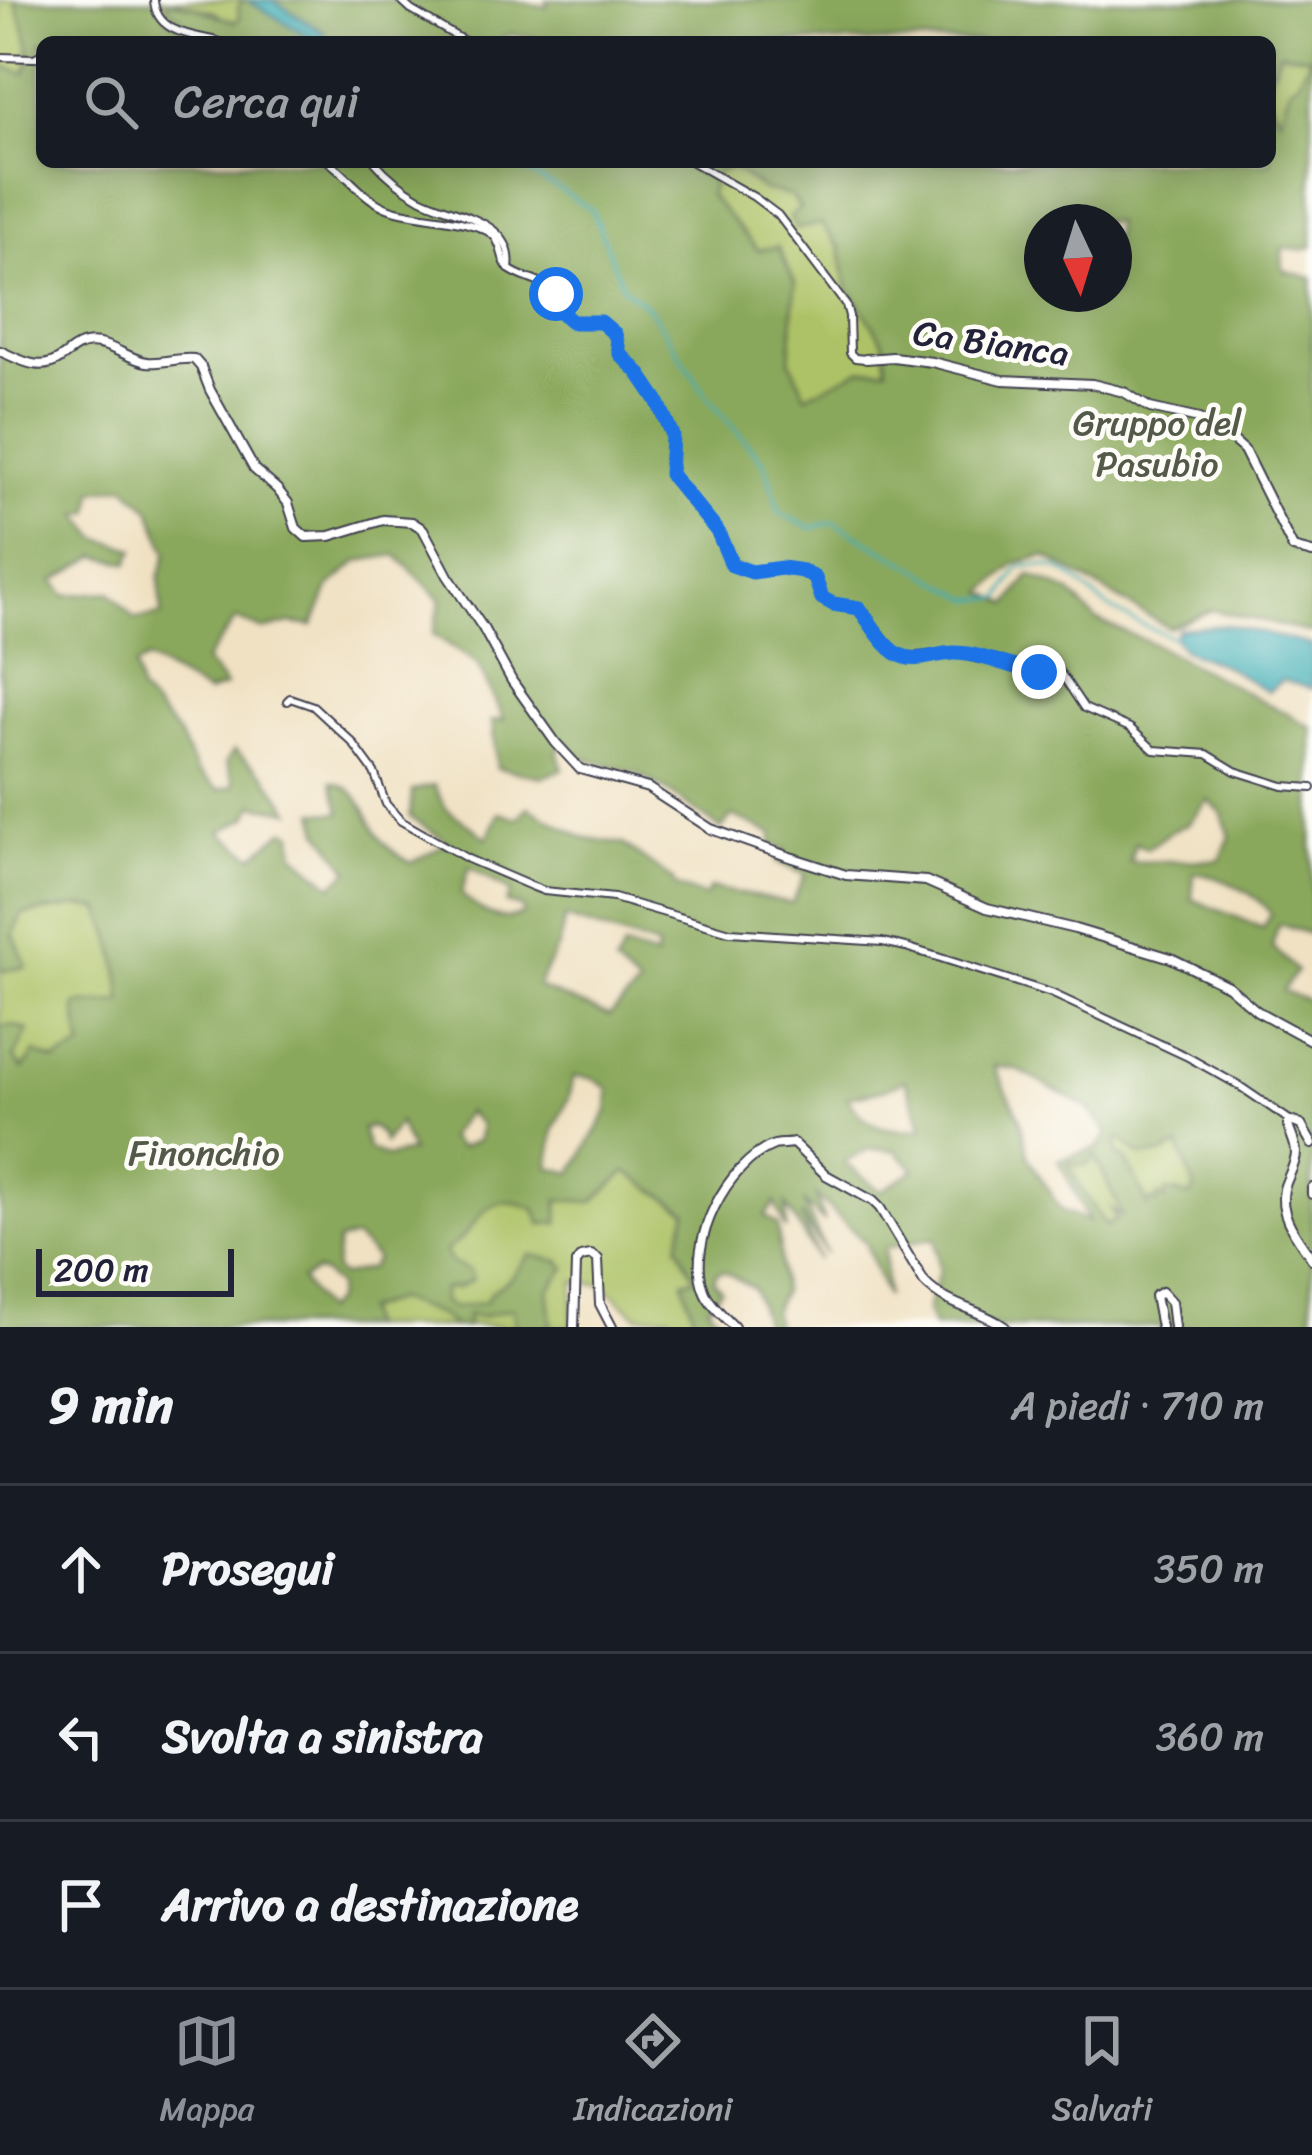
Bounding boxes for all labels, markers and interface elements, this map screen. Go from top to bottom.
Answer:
search box [36,36,1276,168]
text: Cerca qui [174,62,359,142]
icon: search [78,69,144,135]
north arrow [1024,204,1132,312]
route start [529,267,583,321]
street label: Ca Bianca [909,300,1073,386]
park label: Gruppo del Pasubio [1073,391,1242,496]
route end [1012,645,1066,699]
park label: Finonchio [128,1121,280,1185]
text: 200 m [54,1241,149,1299]
scale bar [36,1243,234,1296]
text: 9 min [48,1360,173,1450]
text: A piedi · 710 m [1011,1371,1264,1440]
text: Prosegui [162,1529,334,1609]
text: 350 m [1154,1534,1264,1603]
icon: ahead [48,1536,114,1602]
text: Svolta a sinistra [162,1697,483,1777]
text: 360 m [1156,1702,1264,1771]
icon: left [48,1704,114,1770]
text: Arrivo a destinazione [162,1865,578,1945]
icon: arrive [48,1872,114,1938]
tab: Mappa [160,2008,254,2138]
tab: Indicazioni [574,2008,732,2138]
tab: Salvati [1051,2008,1152,2138]

